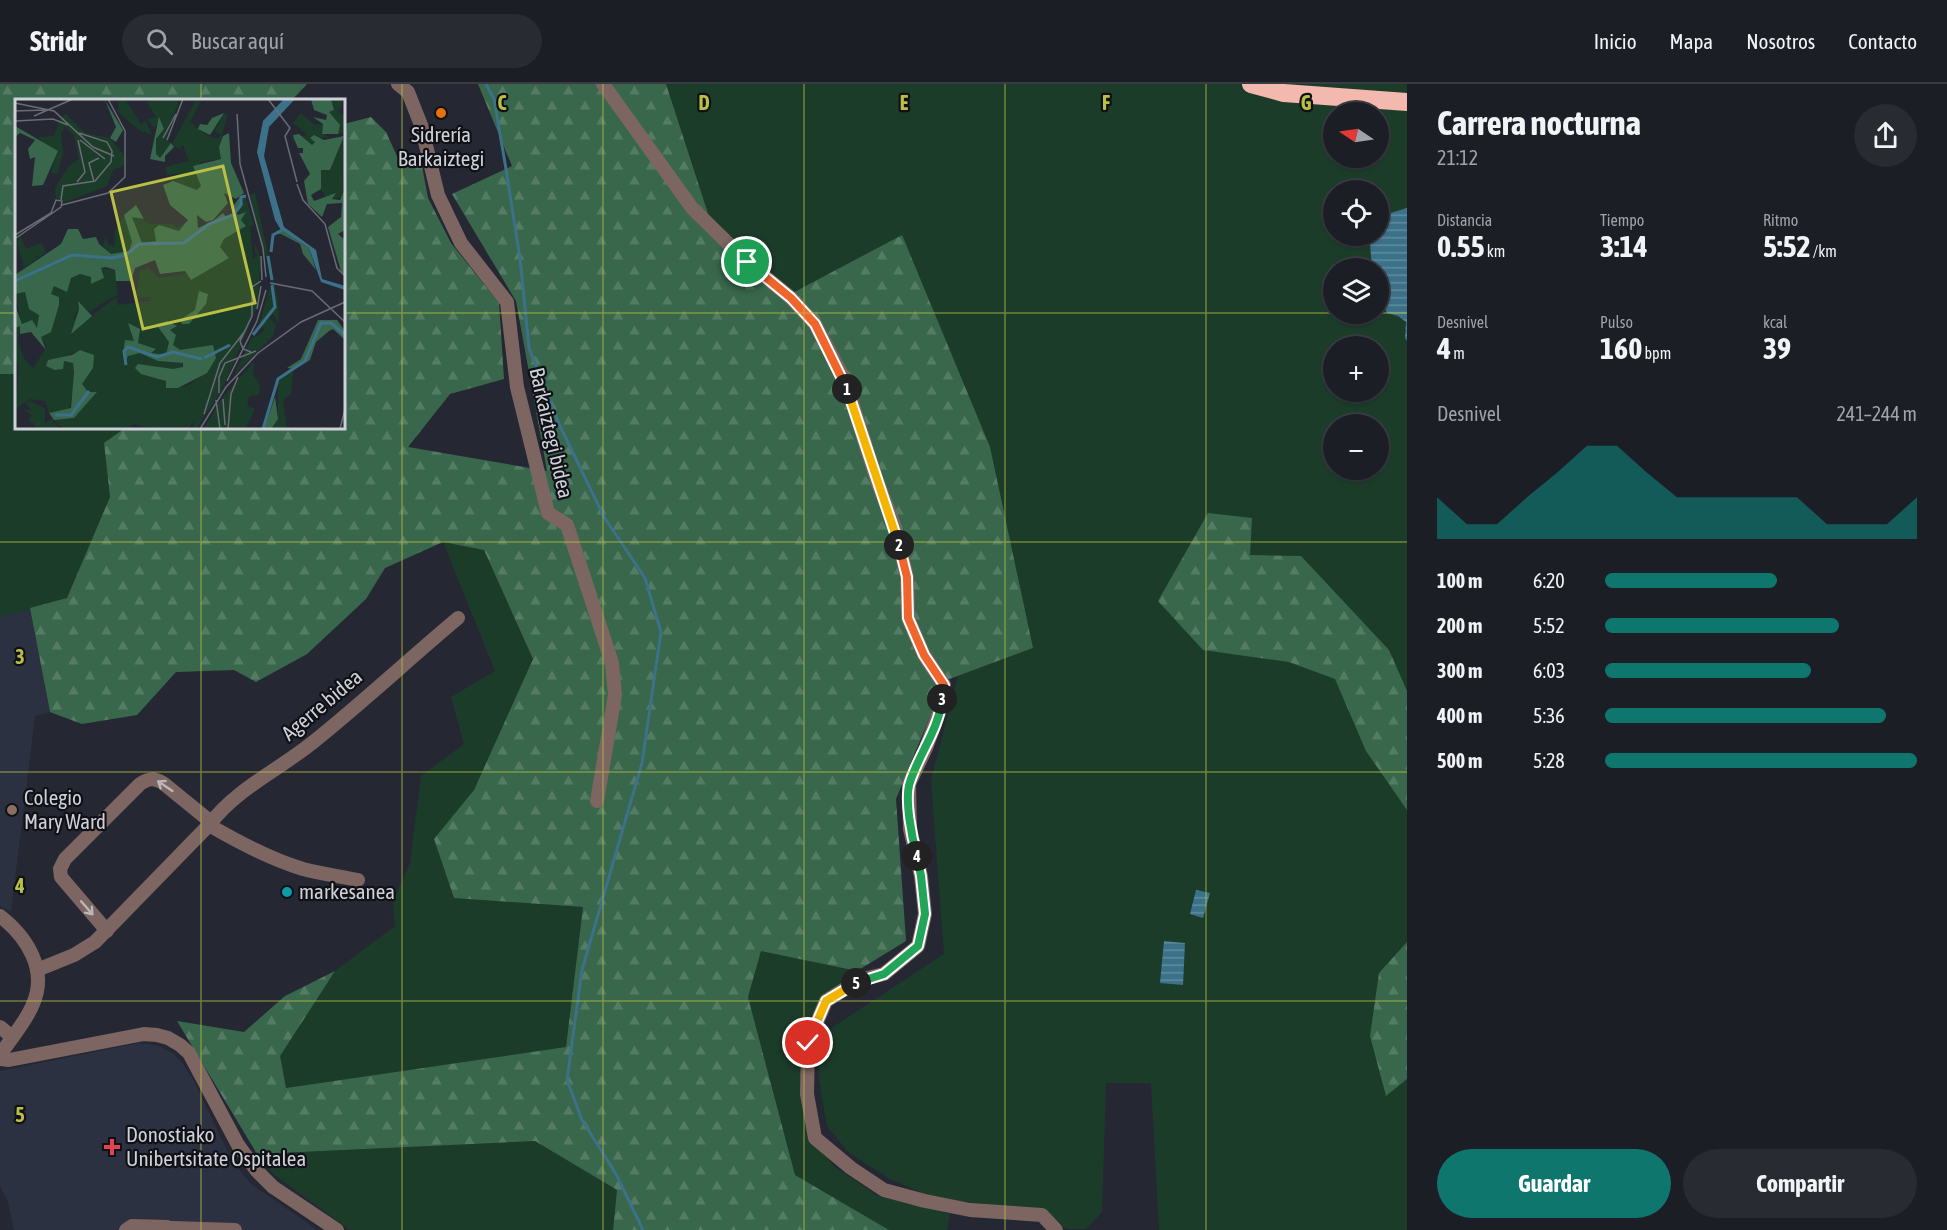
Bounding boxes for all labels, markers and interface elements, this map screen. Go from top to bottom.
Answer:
search box [122,14,542,68]
text: Stridr [30,25,86,57]
icon: search [143,25,176,58]
text: Buscar aquí [191,28,284,54]
text: Inicio [1594,29,1637,53]
text: Mapa [1670,29,1713,53]
text: Nosotros [1746,29,1815,53]
text: Contacto [1848,29,1917,53]
text: C [498,91,507,114]
text: D [698,91,710,114]
text: E [900,91,909,114]
text: F [1102,91,1110,114]
text: G [1301,91,1312,114]
inset map [15,99,345,429]
north arrow [1323,102,1389,168]
map controls [1323,102,1389,480]
text: Carrera nocturna [1437,104,1641,142]
button: share [1854,104,1917,167]
marker: Sidrería Barkaiztegi [434,106,448,120]
place label: Sidrería Barkaiztegi [398,122,484,170]
text: 21:12 [1437,146,1478,169]
button: locate [1323,180,1389,246]
text: Distancia [1437,211,1492,229]
text: Tiempo [1600,211,1644,229]
text: Ritmo [1763,211,1798,229]
text: 0.55 [1437,229,1485,263]
text: 3:14 [1600,229,1648,263]
text: 5:52 [1763,229,1811,263]
pin [721,236,772,287]
text: km [1485,242,1505,260]
text: /km [1811,242,1837,260]
icon: arrive [730,245,763,278]
button: layers [1323,258,1389,324]
text: Desnivel [1437,313,1488,331]
text: Pulso [1600,313,1633,331]
text: kcal [1763,313,1787,331]
text: 4 [1437,331,1451,365]
text: 160 [1600,331,1642,365]
text: 39 [1763,331,1791,365]
button: + [1323,336,1389,402]
text: m [1451,344,1465,362]
text: bpm [1642,344,1671,362]
street label: Barkaiztegi bidea [525,365,579,500]
pin: 1 [832,374,862,404]
text: 1 [843,380,851,398]
text: Desnivel [1437,402,1501,425]
text: 241–244 m [1836,402,1917,425]
button: − [1323,414,1389,480]
pin: 2 [884,530,914,560]
text: 2 [895,536,903,554]
text: 100 m [1437,569,1482,592]
text: 6:20 [1533,569,1565,592]
text: 200 m [1437,614,1482,637]
text: 5:52 [1533,614,1565,637]
text: 3 [15,645,25,668]
text: 300 m [1437,659,1482,682]
text: 6:03 [1533,659,1565,682]
street label: Agerre bidea [276,664,366,745]
pin: 3 [927,684,957,714]
text: 3 [938,690,946,708]
text: 400 m [1437,704,1482,727]
text: 5:36 [1533,704,1565,727]
text: 500 m [1437,749,1482,772]
text: 5:28 [1533,749,1565,772]
one-way arrow [157,779,174,792]
place label: Colegio Mary Ward [24,785,106,833]
marker: Colegio Mary Ward [5,803,19,817]
pin: 4 [902,841,932,871]
text: 4 [913,847,921,865]
text: 4 [14,874,25,897]
place label: markesanea [299,879,395,903]
marker: markesanea [280,885,294,899]
one-way arrow [80,900,94,915]
pin: 5 [841,968,871,998]
text: 5 [852,974,860,992]
pin [782,1017,833,1068]
icon: check [791,1026,824,1059]
text: 5 [15,1103,25,1126]
place label: Donostiako Unibertsitate Ospitalea [126,1122,306,1170]
marker: Donostiako Unibertsitate Ospitalea [103,1138,121,1156]
button: Guardar [1437,1149,1671,1218]
button: Compartir [1683,1149,1917,1218]

